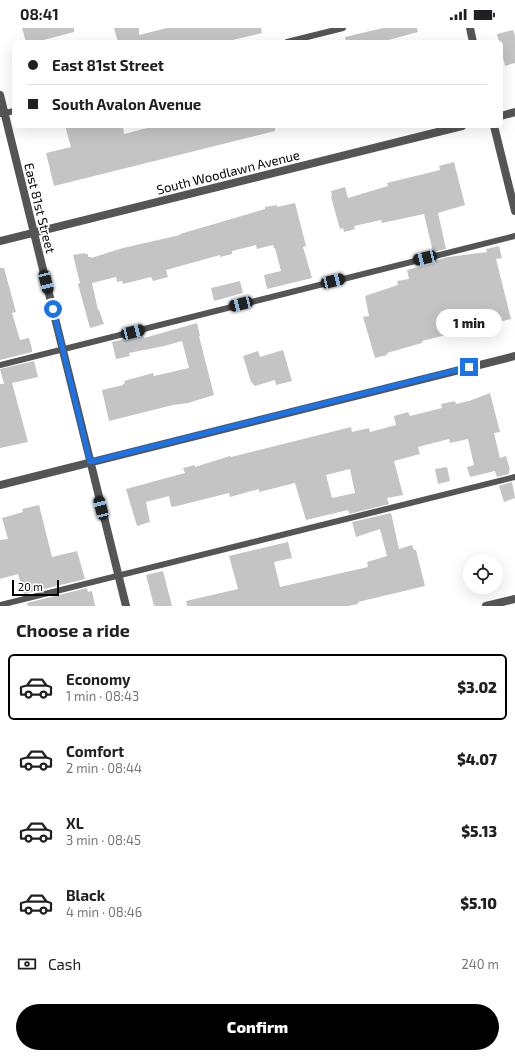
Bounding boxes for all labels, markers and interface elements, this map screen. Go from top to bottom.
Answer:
text: 08:41 [20,5,59,23]
text: East 81st Street [52,56,164,74]
text: South Avalon Avenue [52,95,201,113]
street label: South Woodlawn Avenue [155,146,301,198]
street label: East 81st Street [21,161,59,255]
car [412,249,438,267]
car [37,269,55,295]
car [320,272,346,290]
car [228,295,254,313]
route start [44,300,62,318]
callout: 1 min [436,309,502,337]
text: 1 min [453,315,485,331]
car [120,323,146,341]
route end [460,358,478,376]
car [92,495,110,521]
map controls [463,554,503,594]
button: locate [463,554,503,594]
scale bar [12,578,59,597]
text: 20 m [18,580,43,593]
text: Choose a ride [16,619,130,641]
icon: car [18,669,54,705]
text: Economy [66,670,131,688]
text: $3.02 [457,678,497,696]
text: 1 min · 08:43 [66,688,139,704]
icon: car [18,741,54,777]
text: Comfort [66,742,124,760]
text: $4.07 [457,750,497,768]
text: 2 min · 08:44 [66,760,142,776]
icon: car [18,813,54,849]
text: XL [66,814,84,832]
text: $5.13 [461,822,497,840]
text: 3 min · 08:45 [66,832,141,848]
icon: car [18,885,54,921]
text: Black [66,886,105,904]
text: $5.10 [460,894,497,912]
text: 4 min · 08:46 [66,904,142,920]
icon: cash [16,953,38,975]
text: Cash [48,955,81,973]
text: 240 m [462,956,499,972]
button: Confirm [16,1004,499,1050]

